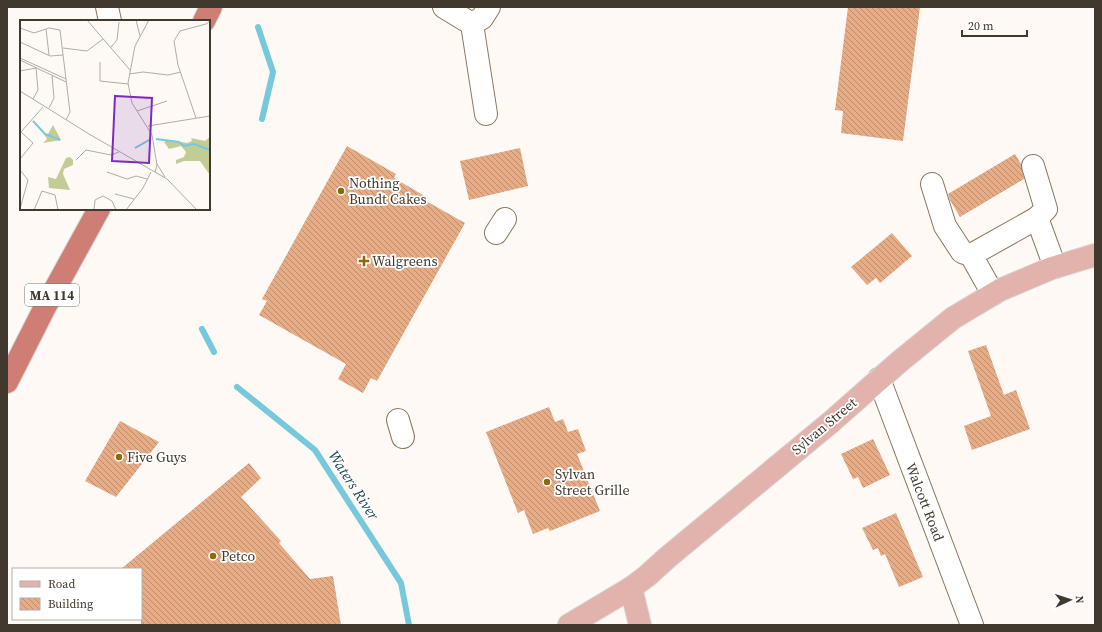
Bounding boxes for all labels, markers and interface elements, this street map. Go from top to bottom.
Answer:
scale bar [962,12,1027,38]
text: 20 m [968,18,994,34]
inset map [20,20,210,210]
place label: Nothing Bundt Cakes [349,173,426,209]
marker: Nothing Bundt Cakes [336,186,346,196]
place label: Walgreens [372,251,438,271]
marker: Walgreens [359,256,369,266]
road number: MA 114 [25,284,79,306]
street label: Sylvan Street [787,392,861,459]
water label: Waters River [324,446,385,525]
place label: Five Guys [127,447,187,467]
marker: Five Guys [114,452,124,462]
street label: Walcott Road [901,460,949,544]
place label: Sylvan Street Grille [555,464,630,500]
marker: Sylvan Street Grille [542,477,552,487]
place label: Petco [221,546,255,566]
marker: Petco [208,551,218,561]
legend [12,568,142,620]
text: Road [48,576,75,592]
north arrow [1050,580,1090,620]
text: N [1072,595,1087,604]
text: Building [48,596,93,612]

